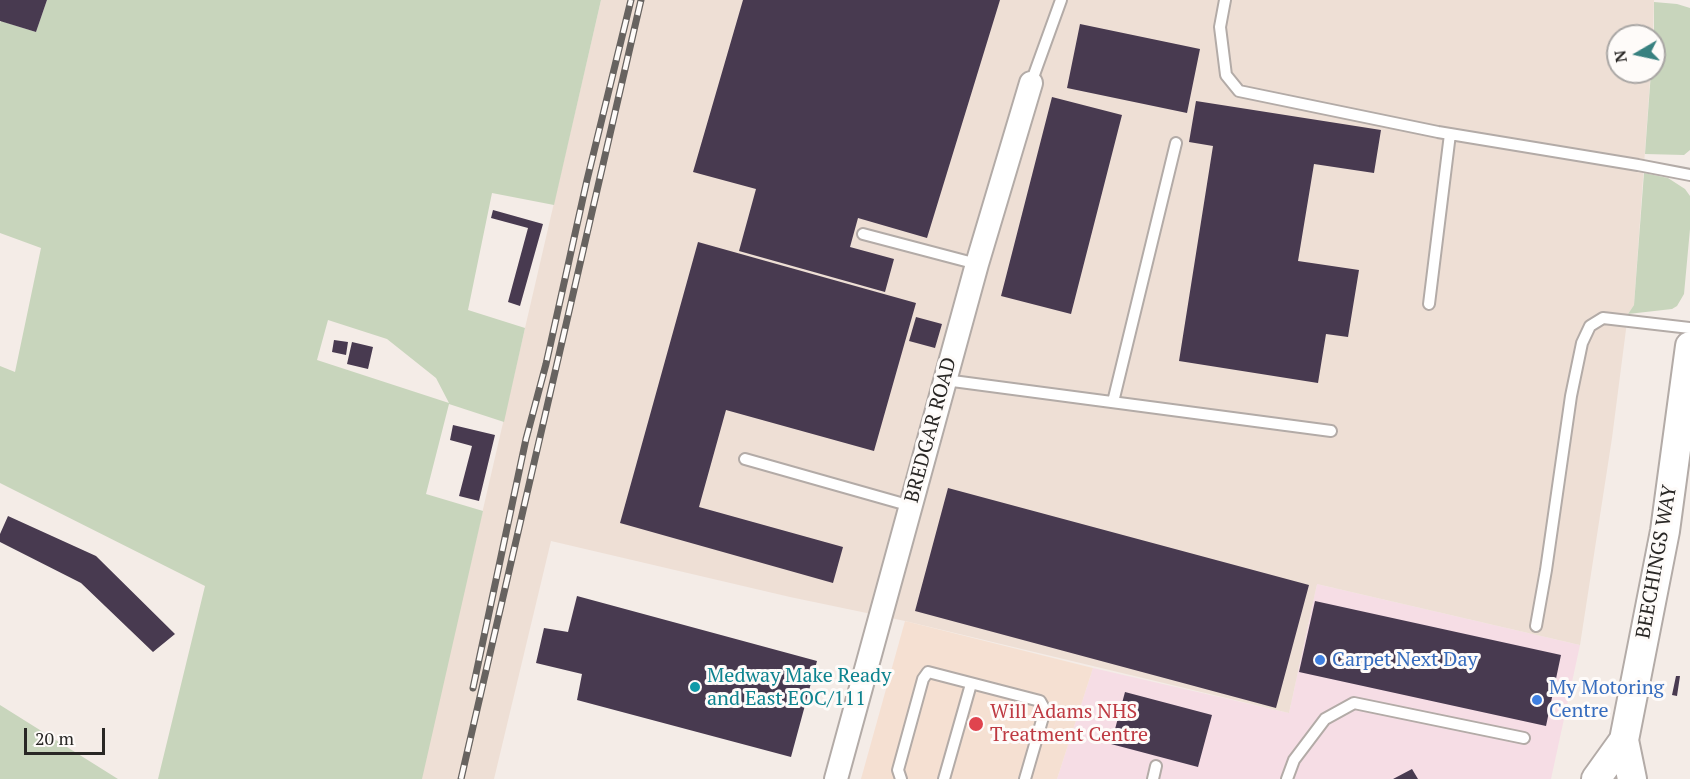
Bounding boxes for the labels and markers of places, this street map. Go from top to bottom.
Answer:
place label: Carpet Next Day [1332,648,1478,672]
marker: Carpet Next Day [1313,653,1327,667]
place label: Medway Make Ready and East EOC/111 [707,664,891,711]
place label: My Motoring Centre [1549,676,1664,723]
marker: Medway Make Ready and East EOC/111 [688,680,702,694]
marker: My Motoring Centre [1530,693,1544,707]
place label: Will Adams NHS Treatment Centre [990,700,1148,747]
marker: Will Adams NHS Treatment Centre [967,715,985,733]

